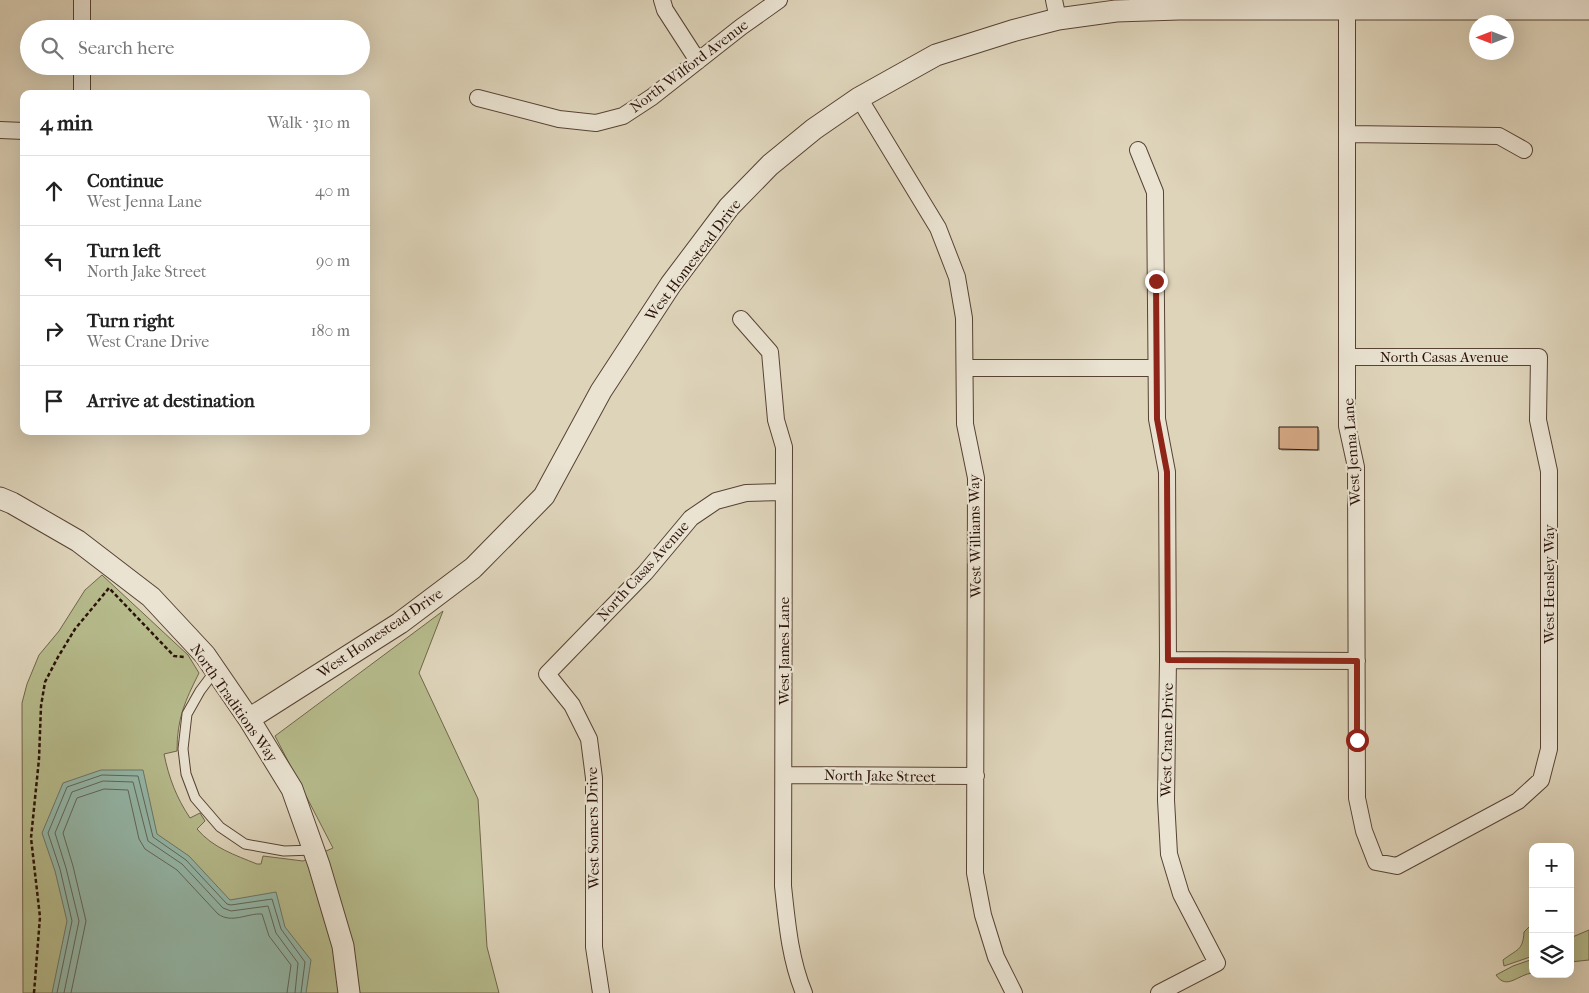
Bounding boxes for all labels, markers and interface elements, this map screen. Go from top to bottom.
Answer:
street label: North Wilford Avenue [626,15,752,116]
north arrow [1469,15,1514,60]
search box [20,20,370,75]
icon: search [38,34,66,62]
text: Search here [78,37,174,59]
text: 4 min [40,111,93,135]
text: Walk · 310 m [267,113,350,132]
text: Continue [87,170,163,192]
icon: ahead [40,177,68,205]
text: 40 m [315,181,350,200]
text: West Jenna Lane [87,192,202,211]
street label: West Homestead Drive [641,195,745,325]
text: Turn left [87,240,161,262]
icon: left [40,247,68,275]
text: 90 m [316,251,350,270]
text: North Jake Street [87,262,207,281]
route end [1145,270,1168,293]
text: Turn right [87,310,174,332]
icon: right [40,317,68,345]
text: 180 m [311,321,350,340]
text: West Crane Drive [87,332,209,351]
street label: North Casas Avenue [1380,348,1509,366]
icon: arrive [40,387,68,415]
text: Arrive at destination [87,390,255,412]
street label: West Jenna Lane [1339,397,1365,507]
street label: West Williams Way [965,473,985,599]
street label: North Casas Avenue [593,517,693,625]
street label: West Hensley Way [1540,523,1558,645]
street label: West Homestead Drive [313,584,447,682]
street label: West James Lane [775,596,793,706]
street label: North Traditions Way [186,641,282,766]
street label: West Crane Drive [1157,682,1177,798]
route start [1346,729,1369,752]
street label: West Somers Drive [583,766,603,890]
street label: North Jake Street [824,766,937,786]
map controls [1529,843,1574,978]
button: + [1529,843,1574,888]
button: − [1529,888,1574,933]
button: layers [1529,933,1574,978]

